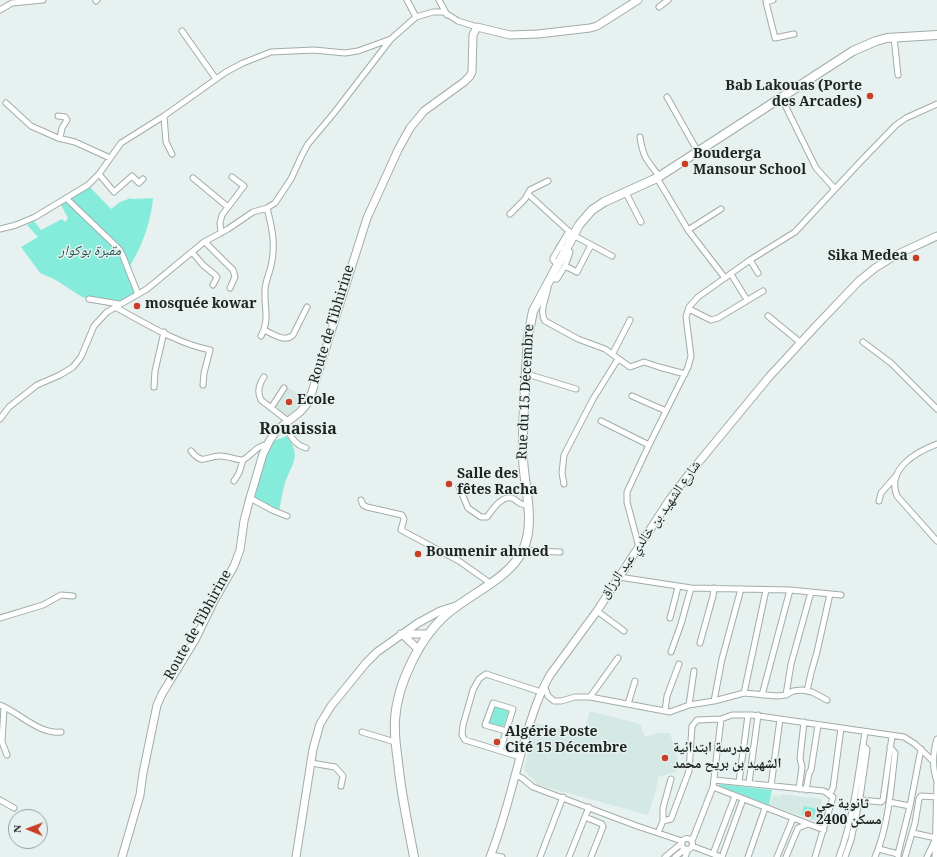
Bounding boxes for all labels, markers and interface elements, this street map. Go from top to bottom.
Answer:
place label: Bab Lakouas (Porte des Arcades) [725,80,862,112]
marker: Bab Lakouas (Porte des Arcades) [865,91,875,101]
place label: Bouderga Mansour School [693,148,806,180]
marker: Bouderga Mansour School [680,159,690,169]
park label: مقبرة بوكوار [59,245,121,261]
place label: Sika Medea [828,250,908,266]
marker: Sika Medea [911,253,921,263]
street label: Route de Tibhirine [308,264,360,386]
place label: mosquée kowar [145,298,257,314]
marker: mosquée kowar [132,301,142,311]
street label: Rue du 15 Décembre [516,324,540,460]
place label: Ecole [297,394,335,410]
marker: Ecole [284,397,294,407]
district label: Rouaissia [259,422,337,442]
street label: شارع الشهيد بن خالدي عبد الرزاق [598,459,706,603]
place label: Salle des fêtes Racha [457,468,538,500]
marker: Salle des fêtes Racha [444,479,454,489]
place label: Boumenir ahmed [426,546,549,562]
marker: Boumenir ahmed [413,549,423,559]
street label: Route de Tibhirine [163,568,237,684]
place label: Algérie Poste Cité 15 Décembre [505,726,627,758]
marker: Algérie Poste Cité 15 Décembre [492,737,502,747]
place label: مدرسة ابتدائية الشهيد بن بريح محمد [673,742,781,774]
marker: مدرسة ابتدائية الشهيد بن بريح محمد [660,753,670,763]
place label: ثانوية حي 2400 مسكن [816,798,882,830]
north arrow [8,809,48,849]
marker: ثانوية حي 2400 مسكن [803,809,813,819]
text: N [11,825,23,833]

